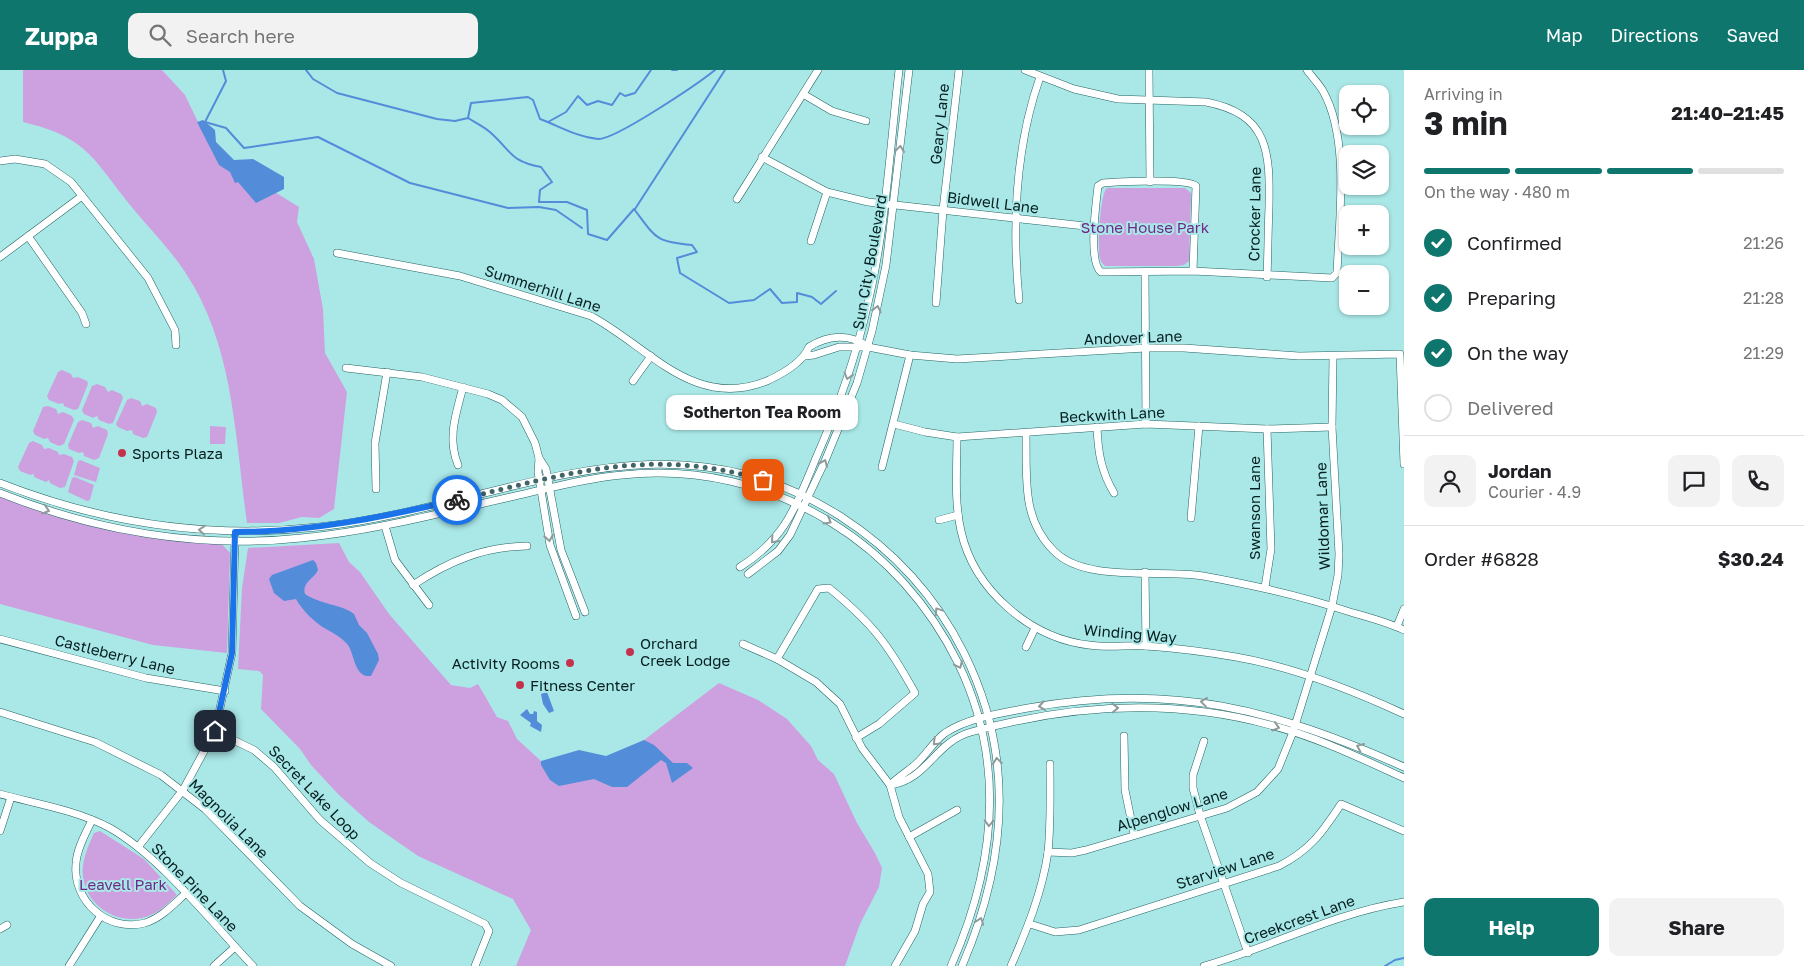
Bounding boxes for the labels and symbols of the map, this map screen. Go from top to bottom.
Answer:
street label: Geary Lane [926,82,952,165]
one-way arrow [894,144,905,152]
street label: Crocker Lane [1244,166,1264,261]
street label: Bidwell Lane [946,187,1040,217]
street label: Sun City Boulevard [848,193,890,331]
park label: Stone House Park [1081,218,1210,236]
street label: Summerhill Lane [482,261,604,315]
one-way arrow [871,305,882,314]
street label: Andover Lane [1083,326,1183,348]
one-way arrow [844,372,854,380]
callout: Sotherton Tea Room [667,395,859,430]
street label: Beckwith Lane [1059,402,1166,426]
place label: Sports Plaza [132,444,223,462]
marker: Sports Plaza [116,447,128,459]
street label: Swanson Lane [1245,456,1263,560]
pin [742,459,784,501]
one-way arrow [818,459,829,468]
street label: Wildomar Lane [1311,462,1333,570]
courier [432,475,482,525]
one-way arrow [41,504,50,514]
one-way arrow [823,514,832,524]
one-way arrow [198,525,206,536]
one-way arrow [544,534,554,543]
one-way arrow [770,535,779,544]
one-way arrow [935,607,944,617]
street label: Winding Way [1083,620,1178,646]
street label: Castleberry Lane [53,630,177,678]
place label: Orchard Creek Lodge [640,634,730,669]
marker: Orchard Creek Lodge [624,646,636,658]
place label: Activity Rooms [452,654,560,672]
marker: Activity Rooms [564,657,576,669]
one-way arrow [952,660,963,669]
place label: Fitness Center [530,676,635,694]
marker: Fitness Center [514,679,526,691]
one-way arrow [1200,697,1208,708]
one-way arrow [1038,700,1046,711]
one-way arrow [1112,703,1120,713]
pin [194,710,236,752]
one-way arrow [1271,721,1280,731]
one-way arrow [933,736,942,745]
street label: Secret Lake Loop [265,741,365,843]
one-way arrow [1356,743,1365,754]
one-way arrow [992,756,1003,764]
street label: Magnolia Lane [186,775,273,862]
street label: Alpenglow Lane [1114,783,1230,834]
one-way arrow [984,819,995,827]
street label: Stone Pine Lane [148,839,242,935]
street label: Starview Lane [1174,844,1277,892]
park label: Leavell Park [79,875,167,893]
street label: Creekcrest Lane [1241,890,1357,947]
one-way arrow [974,917,984,926]

